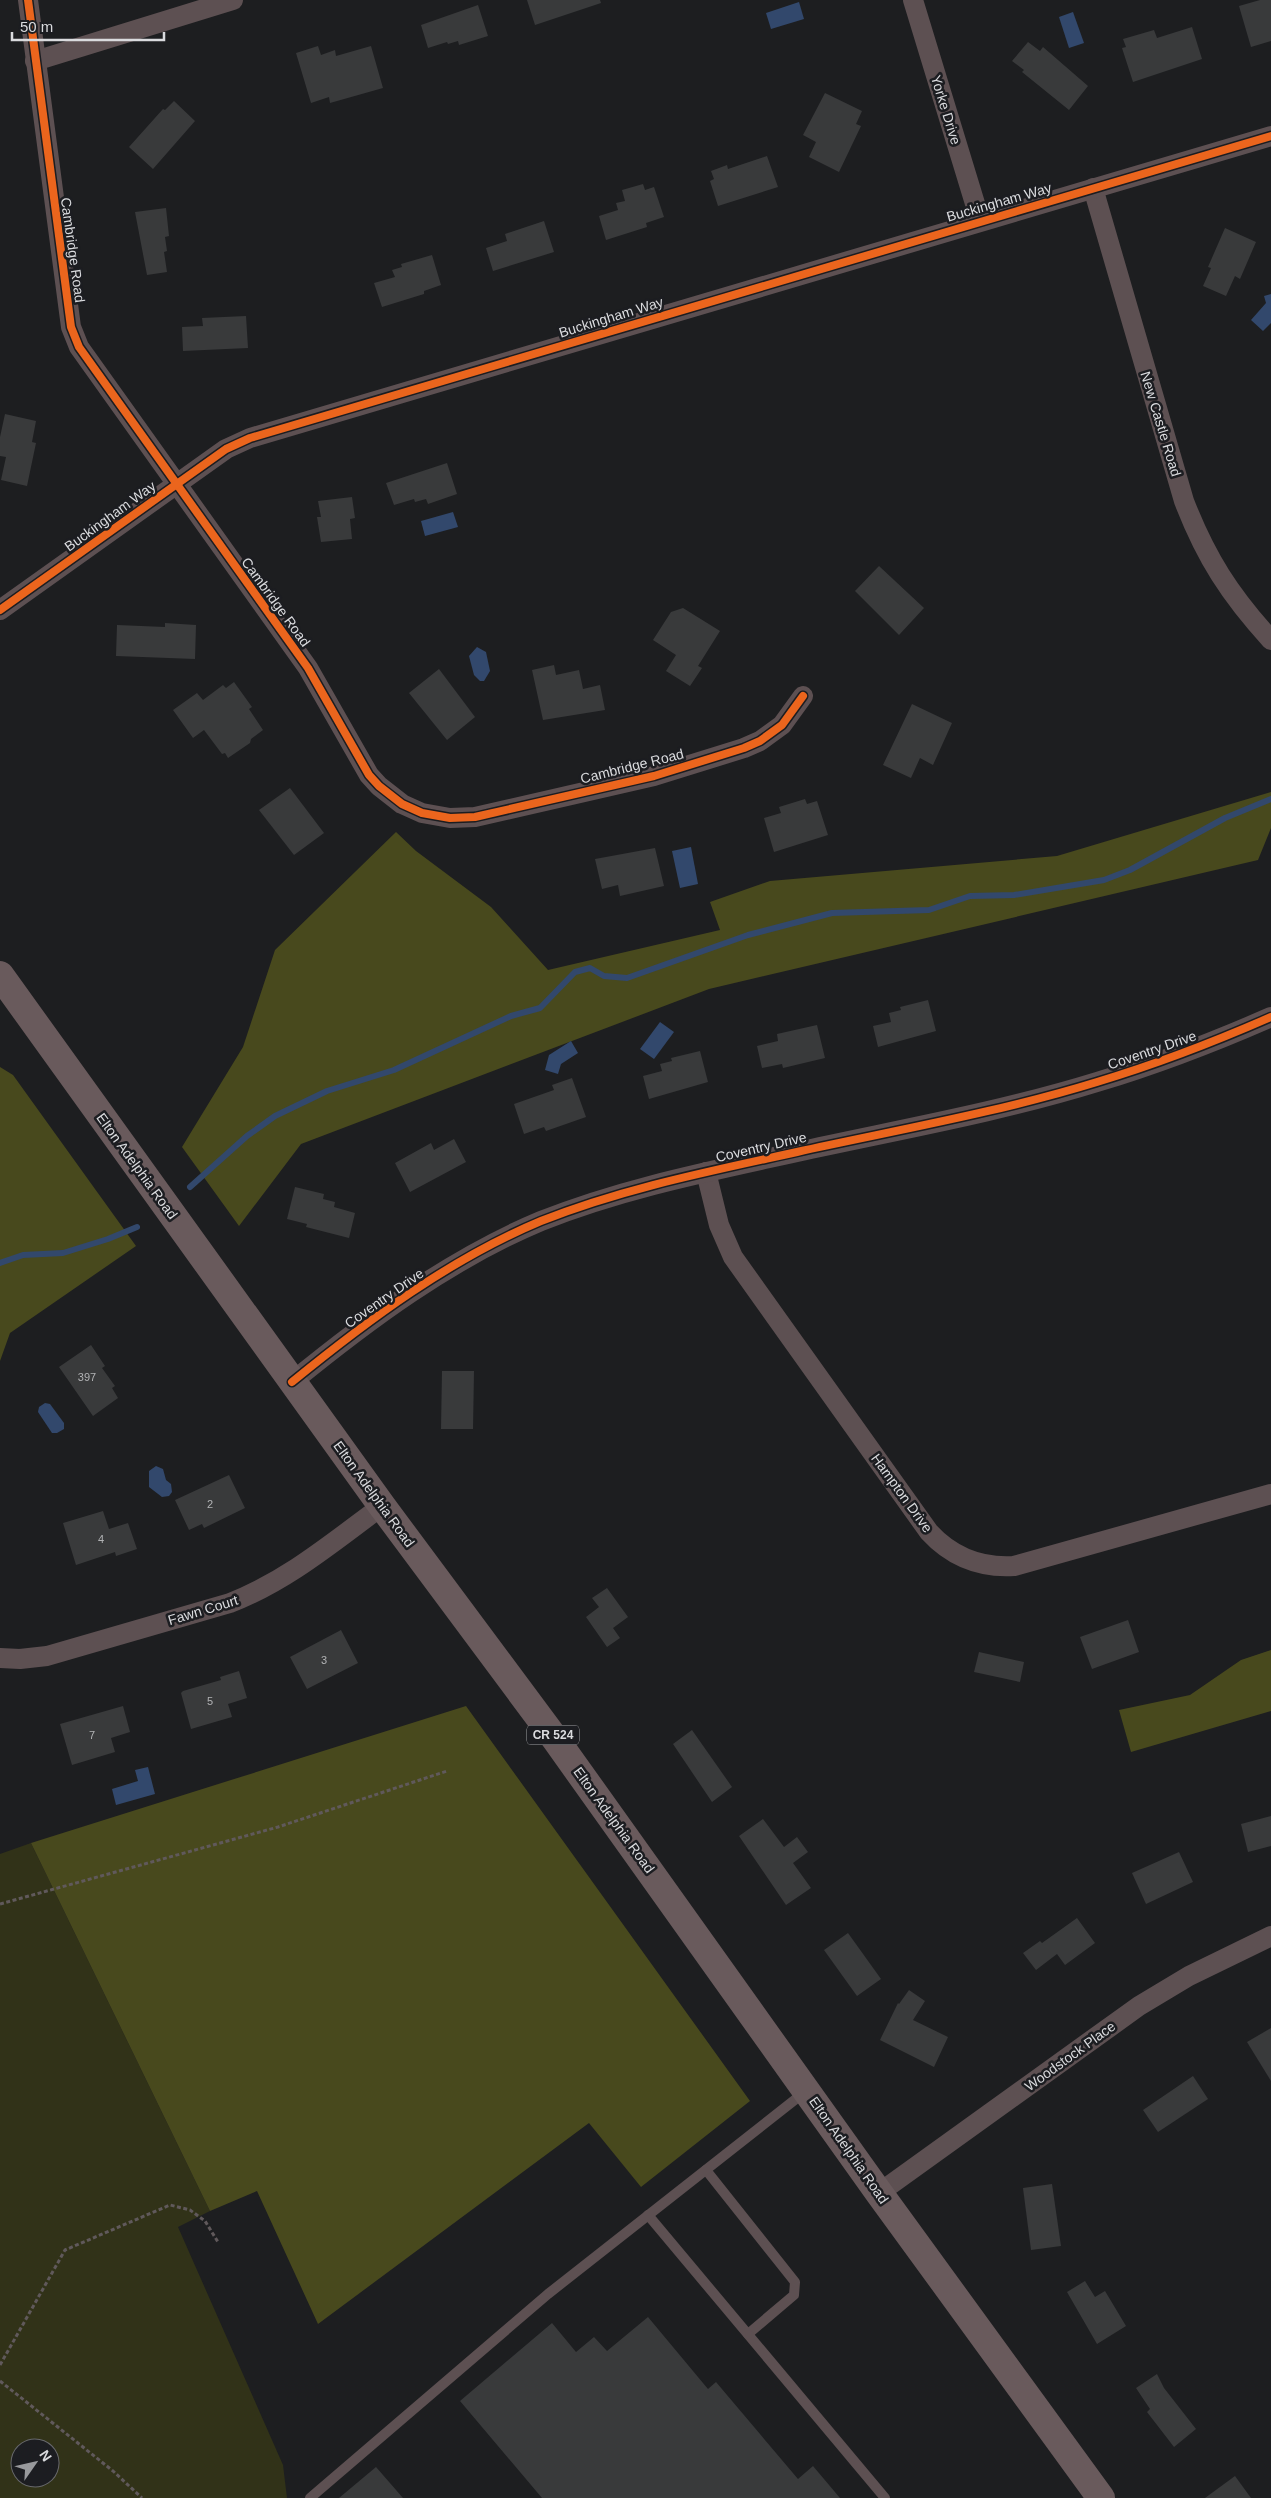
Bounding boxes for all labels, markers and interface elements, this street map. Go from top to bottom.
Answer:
scale bar [12,10,165,42]
text: 50 m [20,18,53,35]
street label: Yorke Drive [928,73,964,147]
street label: Buckingham Way [945,179,1053,225]
street label: Cambridge Road [58,196,88,304]
street label: Buckingham Way [557,293,665,341]
street label: New Castle Road [1137,370,1185,478]
street label: Buckingham Way [61,478,159,554]
street label: Cambridge Road [238,554,314,650]
street label: Cambridge Road [579,745,685,787]
street label: Coventry Drive [1106,1027,1199,1073]
street label: Elton Adelphia Road [93,1110,181,1222]
street label: Coventry Drive [714,1129,808,1165]
street label: Coventry Drive [341,1265,427,1331]
house number: 397 [78,1371,96,1383]
street label: Elton Adelphia Road [330,1438,418,1550]
street label: Hampton Drive [868,1451,936,1536]
house number: 2 [207,1498,213,1510]
house number: 4 [98,1533,104,1545]
street label: Fawn Court [166,1592,240,1628]
house number: 3 [321,1654,327,1666]
house number: 5 [207,1695,213,1707]
road number: CR 524 [527,1726,579,1744]
house number: 7 [89,1729,95,1741]
street label: Elton Adelphia Road [570,1764,658,1876]
street label: Woodstock Place [1022,2018,1119,2094]
street label: Elton Adelphia Road [806,2093,892,2207]
north arrow [10,2438,60,2488]
text: N [36,2447,55,2464]

